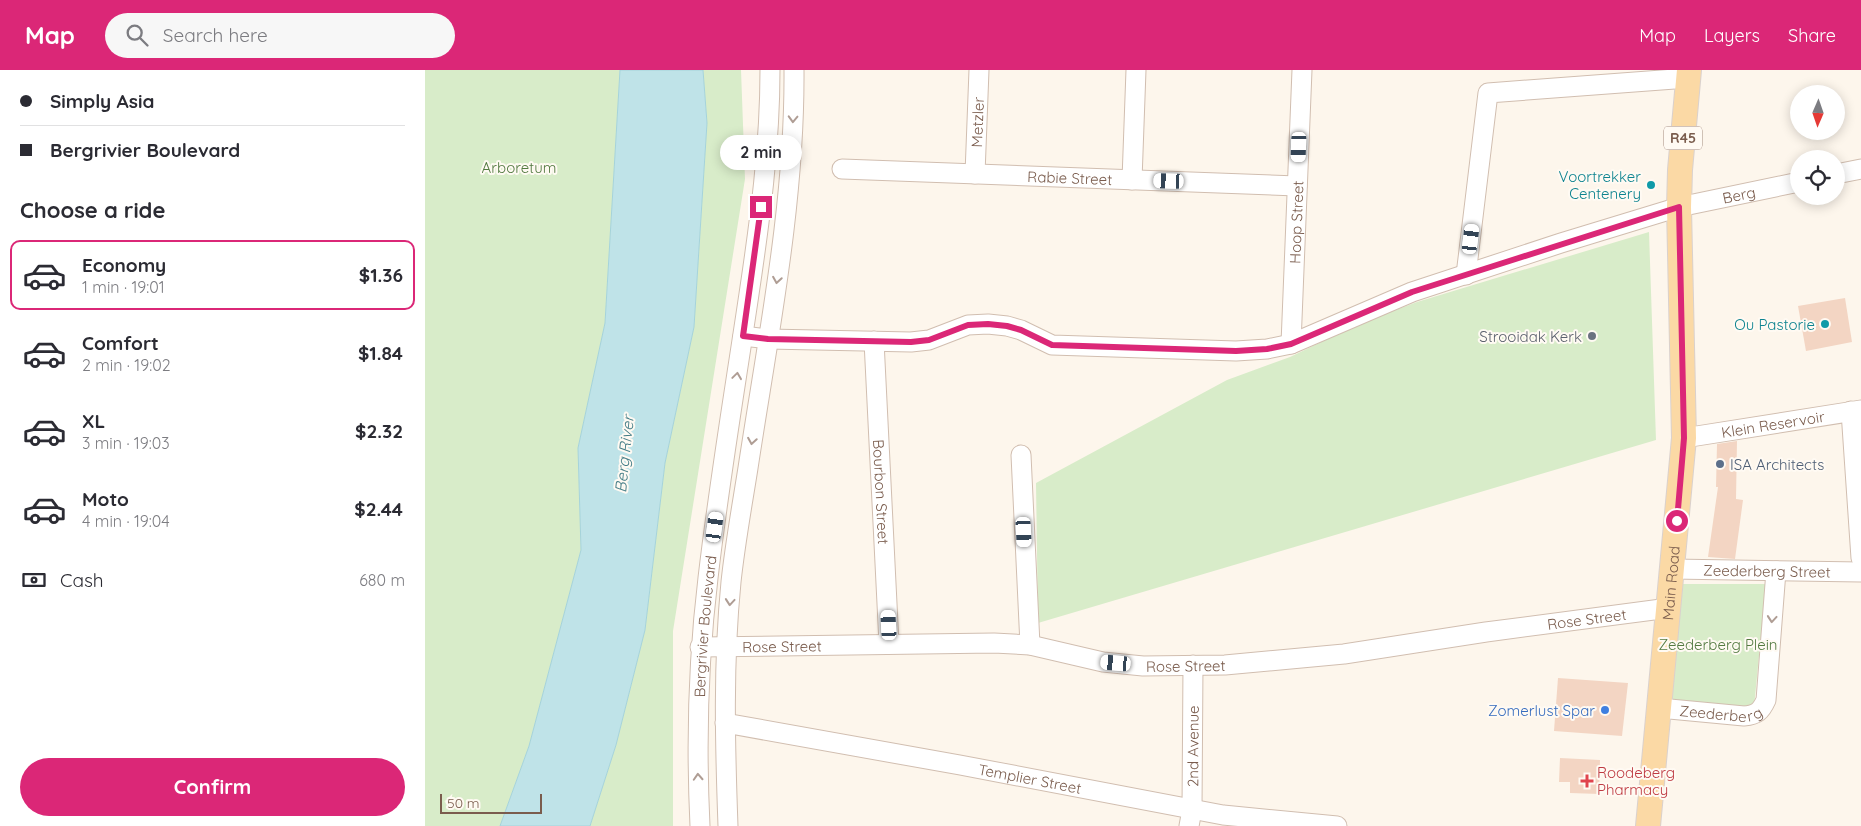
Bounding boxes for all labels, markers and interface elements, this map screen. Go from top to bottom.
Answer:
search box [105,13,455,58]
text: Map [25,20,75,50]
icon: search [123,21,151,49]
text: Search here [163,23,268,47]
text: Map [1639,24,1676,47]
text: Layers [1704,24,1760,47]
text: Share [1788,24,1836,47]
north arrow [1790,85,1845,140]
map controls [1790,85,1845,205]
text: Simply Asia [50,89,154,113]
street label: Metzler [967,96,987,148]
one-way arrow [788,115,798,123]
road number: R45 [1664,126,1702,150]
car [1290,132,1307,162]
callout: 2 min [720,134,802,170]
text: Bergrivier Boulevard [50,138,240,162]
text: 2 min [740,142,782,162]
button: locate [1790,150,1845,205]
park label: Arboretum [482,158,556,177]
street label: Rabie Street [1027,166,1113,189]
place label: Voortrekker Centenery [1559,167,1641,203]
car [1153,173,1184,189]
marker: Voortrekker Centenery [1645,179,1657,191]
street label: Hoop Street [1285,180,1307,264]
street label: Berg [1721,182,1757,207]
text: Choose a ride [20,196,165,224]
route end [750,196,772,218]
car [1461,223,1480,255]
icon: car [22,253,67,298]
text: Economy [82,253,166,277]
text: $1.36 [359,263,403,287]
text: 1 min · 19:01 [82,277,165,297]
one-way arrow [772,277,783,285]
place label: Ou Pastorie [1734,315,1815,334]
marker: Ou Pastorie [1819,318,1831,330]
place label: Strooidak Kerk [1479,327,1582,346]
marker: Strooidak Kerk [1586,330,1598,342]
icon: car [22,331,67,376]
text: Comfort [82,331,159,355]
text: $1.84 [358,341,403,365]
text: 2 min · 19:02 [82,355,171,375]
one-way arrow [731,372,742,380]
street label: Klein Reservoir [1720,406,1826,441]
icon: car [22,409,67,454]
text: XL [82,409,105,433]
water label: Berg River [610,413,638,494]
text: $2.32 [355,419,403,443]
text: 3 min · 19:03 [82,433,170,453]
one-way arrow [747,437,758,445]
street label: Bourbon Street [869,439,894,545]
place label: ISA Architects [1730,455,1824,474]
marker: ISA Architects [1714,458,1726,470]
icon: car [22,487,67,532]
text: Moto [82,487,129,511]
text: $2.44 [354,497,403,521]
route start [1666,510,1688,532]
text: 4 min · 19:04 [82,511,170,531]
car [705,511,724,543]
car [1015,517,1032,547]
street label: Main Road [1658,545,1683,621]
street label: Bergrivier Boulevard [689,554,720,698]
street label: Zeederberg Street [1703,560,1831,581]
icon: cash [20,566,48,594]
text: Cash [60,568,104,592]
text: 680 m [359,570,405,590]
one-way arrow [724,598,735,606]
street label: Rose Street [1546,604,1627,633]
car [880,610,897,640]
one-way arrow [1767,616,1778,624]
park label: Zeederberg Plein [1658,635,1778,654]
street label: Rose Street [742,636,822,656]
car [1100,654,1131,672]
street label: Rose Street [1146,655,1226,675]
street label: Zeederberg [1679,700,1766,726]
place label: Zomerlust Spar [1488,701,1595,720]
marker: Zomerlust Spar [1599,704,1611,716]
street label: 2nd Avenue [1183,705,1202,787]
button: Confirm [20,758,405,816]
street label: Templier Street [977,759,1083,797]
place label: Roodeberg Pharmacy [1597,763,1675,799]
one-way arrow [693,773,704,781]
marker: Roodeberg Pharmacy [1581,775,1593,787]
scale bar [440,791,543,814]
text: 50 m [447,794,480,812]

